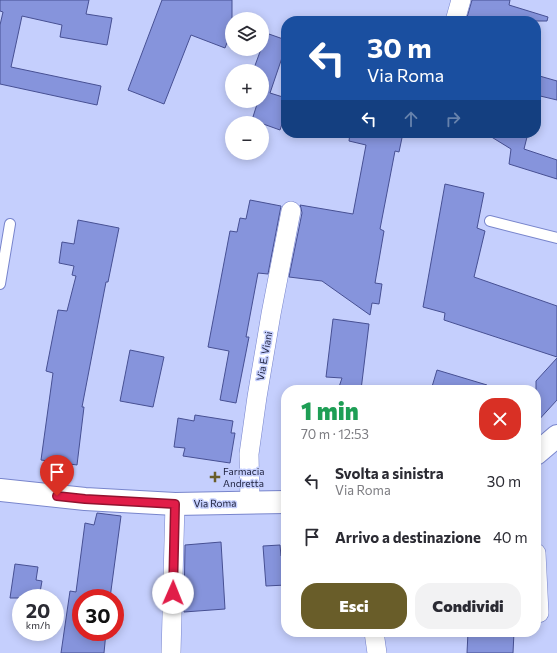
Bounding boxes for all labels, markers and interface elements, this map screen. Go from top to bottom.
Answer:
map controls [225,12,269,160]
button: layers [225,12,269,56]
text: 30 m [367,30,432,64]
icon: left [301,32,353,84]
button: + [225,64,269,108]
text: Via Roma [367,64,444,86]
icon: left [358,108,380,130]
icon: ahead [400,108,422,130]
icon: right [442,108,464,130]
button: − [225,116,269,160]
street label: Via E. Viani [254,330,274,382]
text: 1 min [301,396,359,425]
button: close [479,398,521,440]
text: 70 m · 12:53 [301,426,369,442]
pin [40,455,74,496]
icon: arrive [46,461,68,483]
text: Svolta a sinistra [335,464,444,482]
place label: Farmacia Andretta [223,465,264,489]
icon: left [301,470,323,492]
marker: Farmacia Andretta [210,472,220,482]
text: 30 m [487,472,521,490]
text: Via Roma [335,482,391,498]
street label: Via Roma [193,497,237,509]
icon: arrive [301,526,323,548]
text: Arrivo a destinazione [335,528,481,546]
text: 40 m [493,528,528,546]
position arrow [152,572,194,614]
button: Esci [301,583,407,629]
button: Condividi [415,583,521,629]
speed limit sign: 30 [72,589,124,641]
text: 20 [26,598,50,622]
text: km/h [26,619,50,631]

